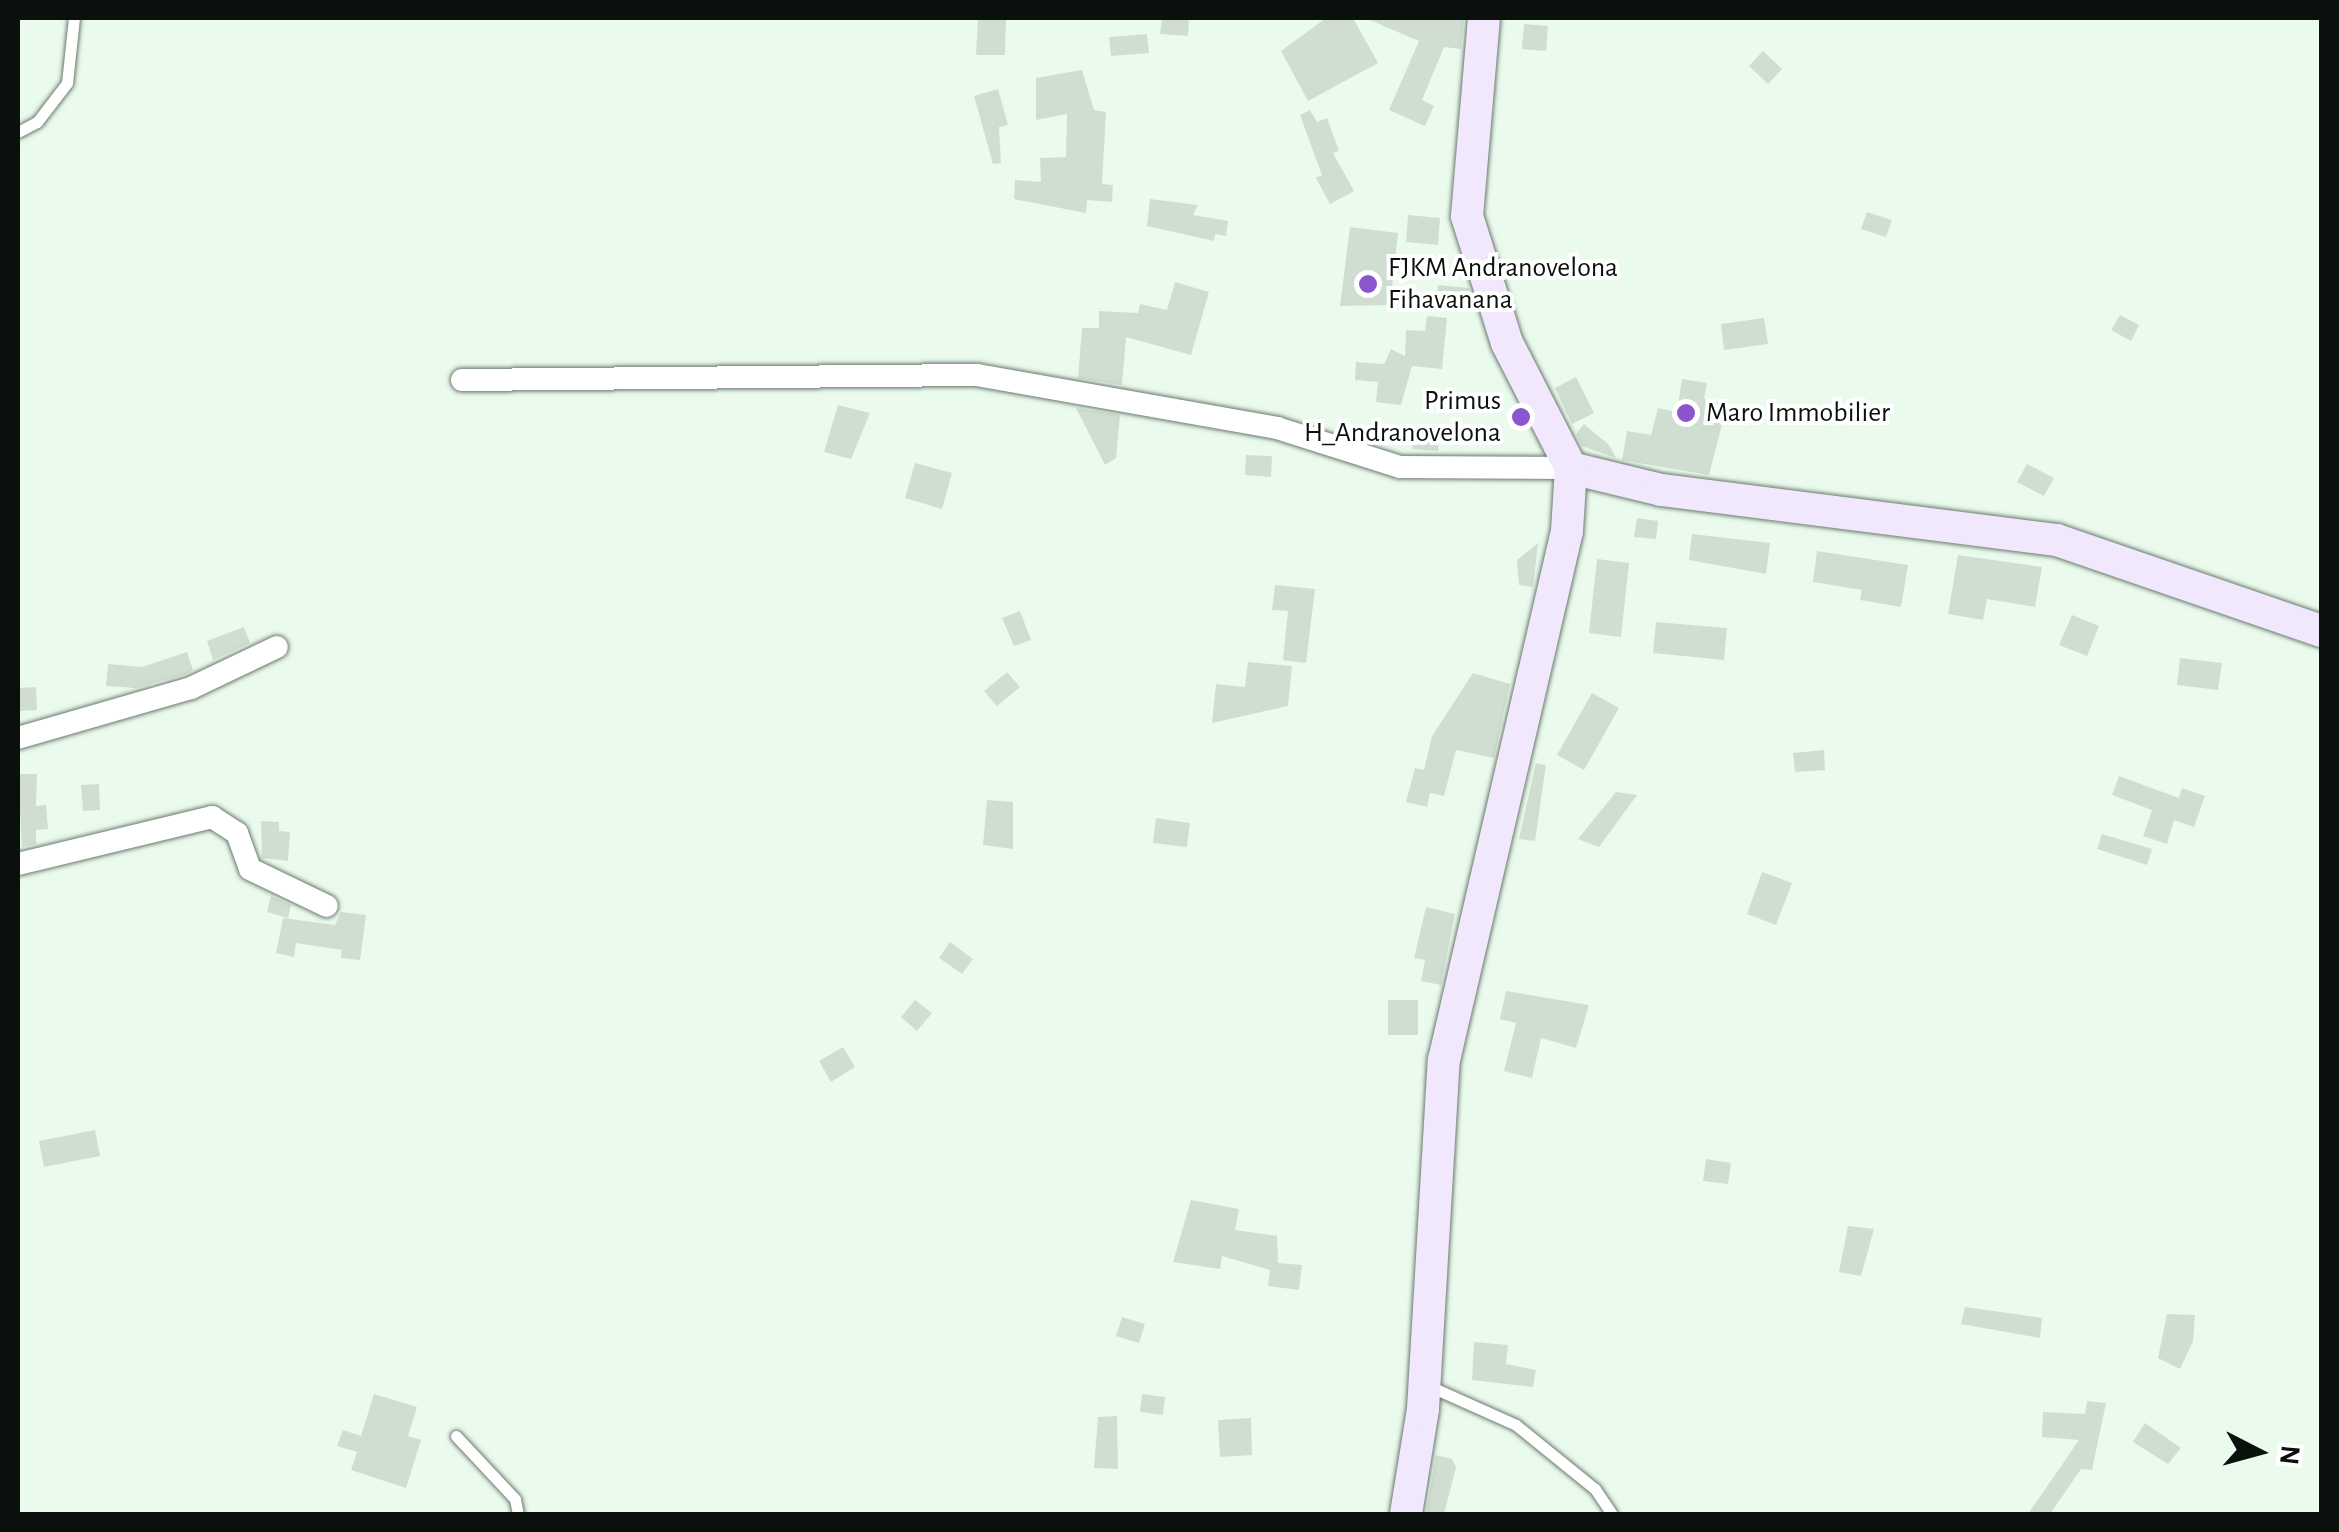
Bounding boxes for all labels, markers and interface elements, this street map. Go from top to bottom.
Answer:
place label: FJKM Andranovelona Fihavanana [1388,251,1618,317]
marker: FJKM Andranovelona Fihavanana [1357,273,1379,295]
place label: Primus H_Andranovelona [1304,384,1501,450]
place label: Maro Immobilier [1706,396,1890,430]
marker: Maro Immobilier [1675,402,1697,424]
marker: Primus H_Andranovelona [1510,406,1532,428]
north arrow [2209,1402,2309,1502]
text: N [2274,1444,2304,1466]

